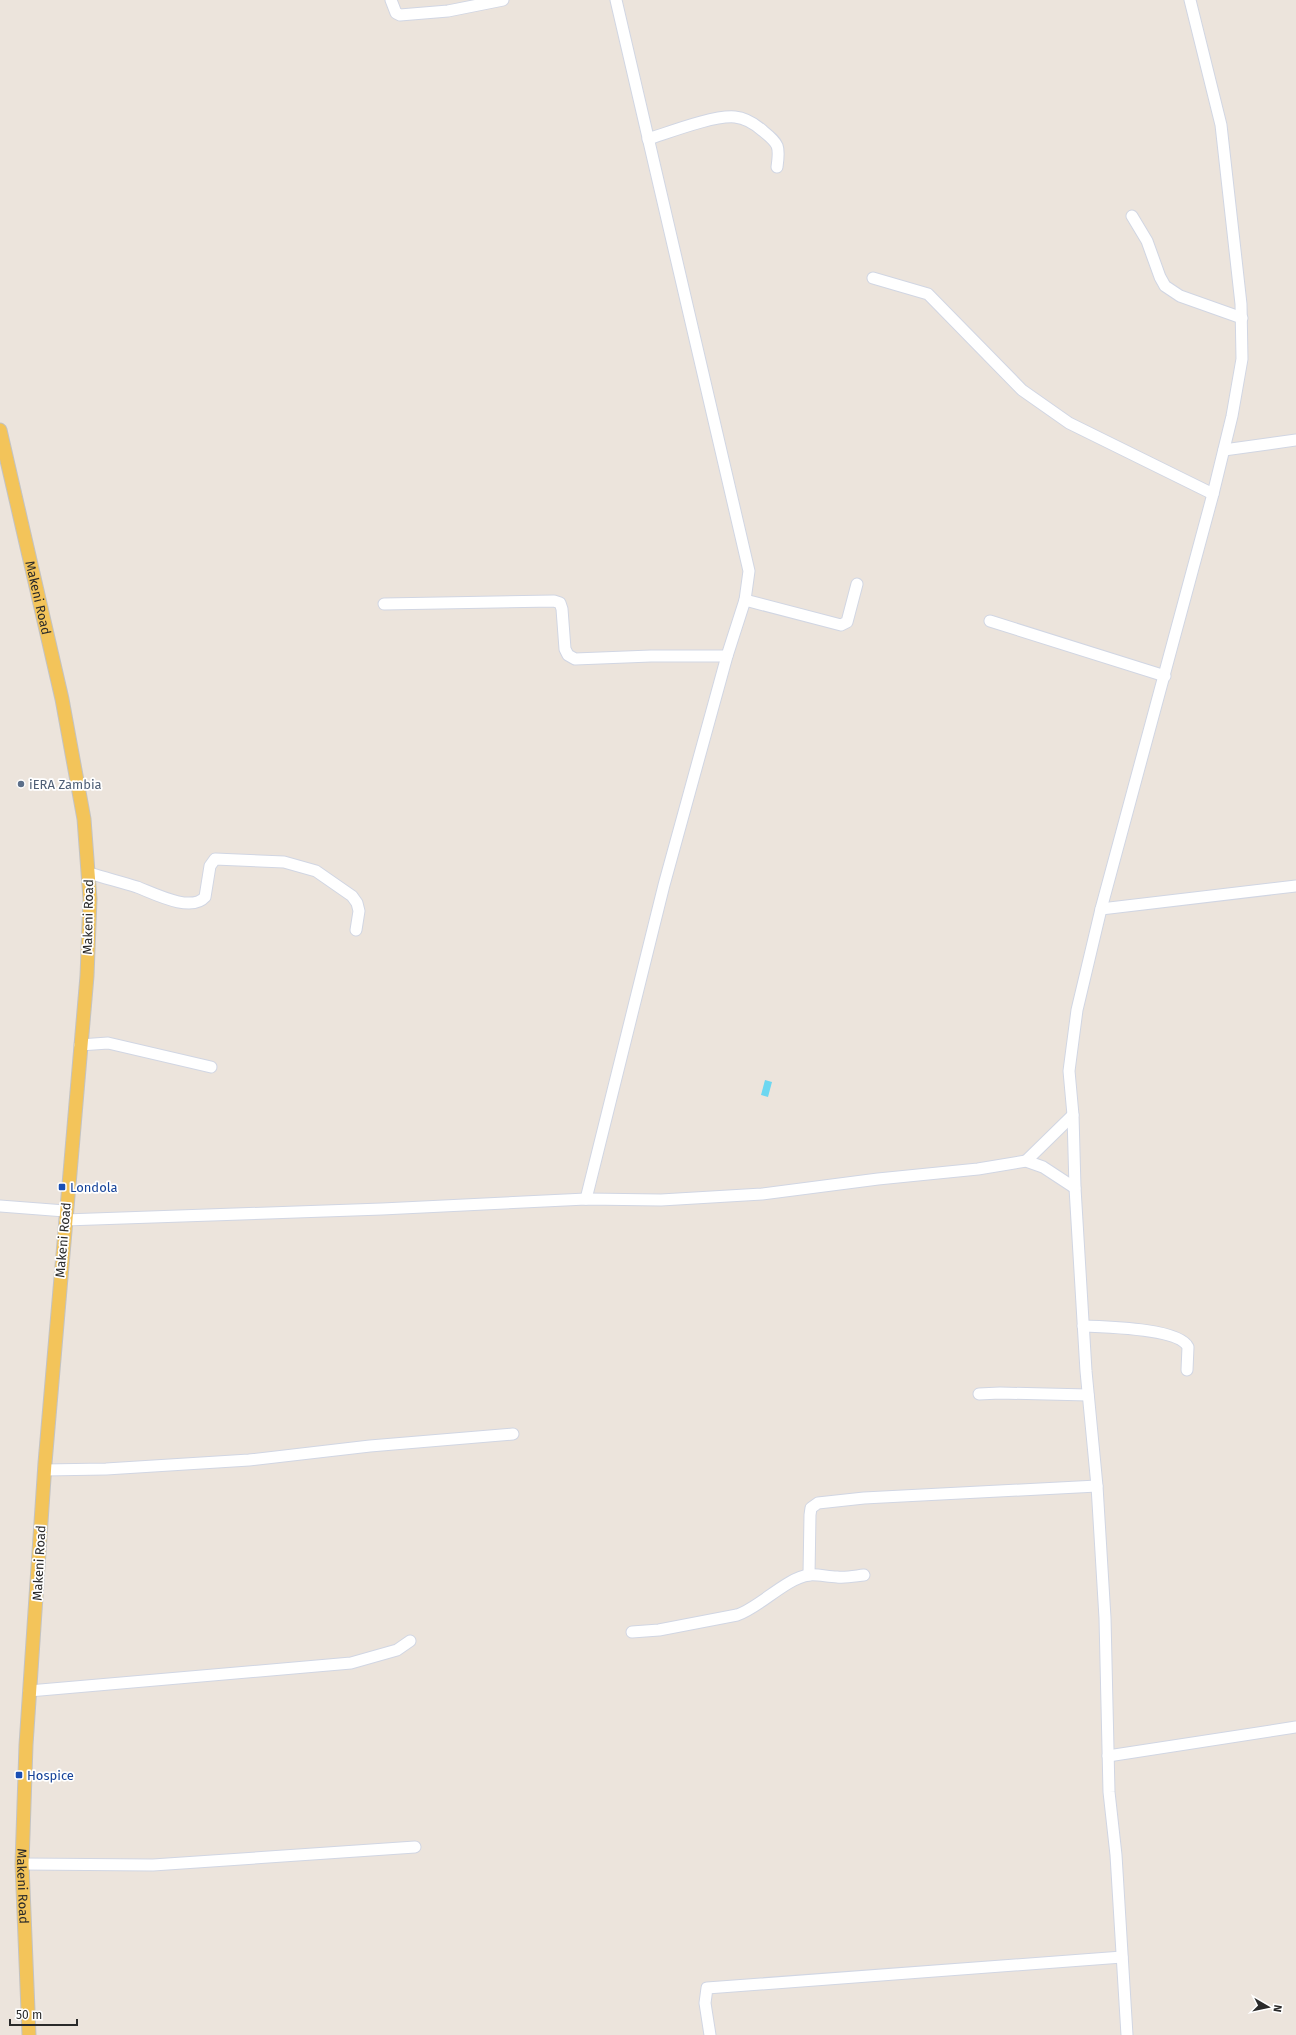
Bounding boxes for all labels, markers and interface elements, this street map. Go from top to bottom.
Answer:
street label: Makeni Road [23,559,54,636]
place label: iERA Zambia [29,777,102,792]
marker: iERA Zambia [16,779,26,789]
street label: Makeni Road [80,879,96,955]
place label: Londola [70,1180,118,1195]
marker: Londola [57,1182,67,1192]
street label: Makeni Road [52,1202,74,1278]
street label: Makeni Road [30,1525,48,1601]
place label: Hospice [27,1768,74,1783]
marker: Hospice [14,1770,24,1780]
street label: Makeni Road [14,1848,32,1924]
north arrow [1248,1987,1288,2027]
scale bar [10,2001,77,2027]
text: N [1270,2004,1284,2013]
text: 50 m [16,2008,42,2022]

